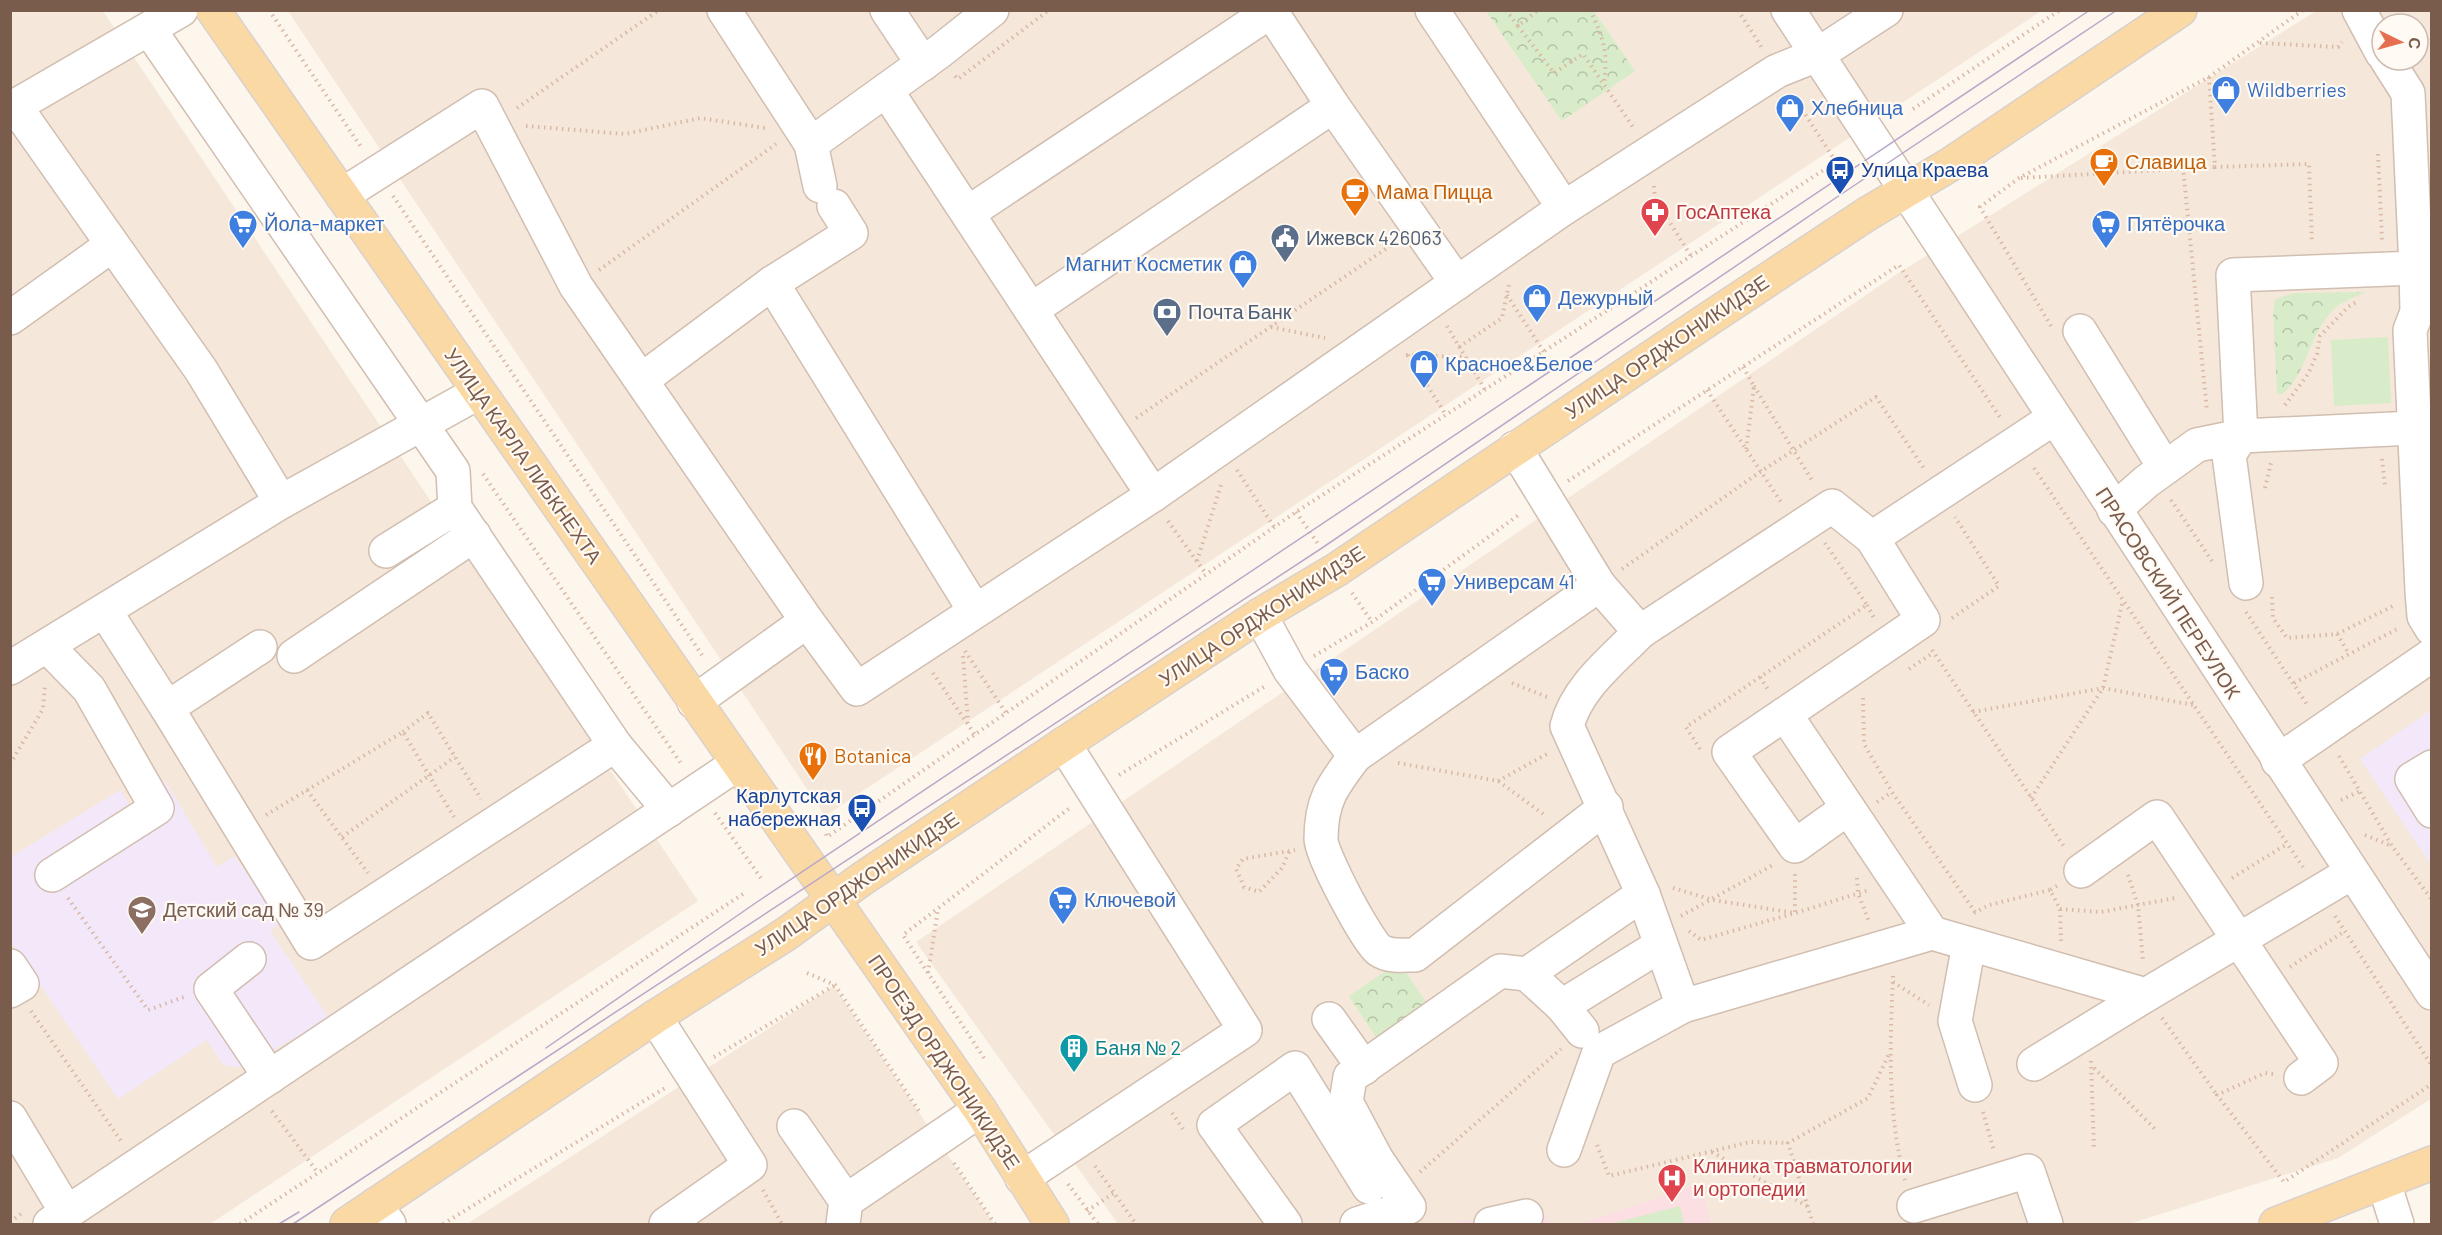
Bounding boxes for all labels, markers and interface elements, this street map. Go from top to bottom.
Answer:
north arrow [2370,12,2430,72]
text: С [2405,37,2425,50]
shop icon: Wildberries [2210,74,2242,116]
place label: Wildberries [2247,77,2346,101]
shop icon: Хлебница [1774,92,1806,134]
place label: Хлебница [1811,95,1904,119]
cafe icon: Славица [2088,146,2120,188]
place label: Славица [2125,149,2207,173]
bus stop icon: Улица Краева [1824,154,1856,196]
place label: Улица Краева [1861,157,1989,181]
cafe icon: Мама Пицца [1339,176,1371,218]
place label: Мама Пицца [1376,179,1493,203]
pharmacy icon: ГосАптека [1639,196,1671,238]
place label: ГосАптека [1676,199,1772,223]
supermarket icon: Йола-маркет [227,208,259,250]
supermarket icon: Пятёрочка [2090,208,2122,250]
place label: Йола-маркет [264,211,384,235]
place label: Пятёрочка [2127,211,2226,235]
public building icon: Ижевск 426063 [1269,222,1301,264]
place label: Ижевск 426063 [1306,225,1442,249]
shop icon: Магнит Косметик [1227,248,1259,290]
place label: Магнит Косметик [1065,251,1222,275]
street label: УЛИЦА ОРДЖОНИКИДЗЕ [1560,269,1773,423]
shop icon: Дежурный [1521,282,1553,324]
place label: Дежурный [1558,285,1654,309]
bank icon: Почта Банк [1151,296,1183,338]
place label: Почта Банк [1188,299,1292,323]
street label: УЛИЦА КАРЛА ЛИБКНЕХТА [440,343,608,568]
shop icon: Красное&Белое [1408,348,1440,390]
place label: Красное&Белое [1445,351,1593,375]
street label: ПРАСОВСКИЙ ПЕРЕУЛОК [2091,482,2246,703]
street label: УЛИЦА ОРДЖОНИКИДЗЕ [1154,540,1369,691]
supermarket icon: Универсам 41 [1416,566,1448,608]
place label: Универсам 41 [1453,569,1575,593]
supermarket icon: Баско [1318,656,1350,698]
place label: Баско [1355,659,1409,683]
restaurant icon: Botanica [797,740,829,782]
place label: Botanica [834,743,911,767]
place label: Карлутская набережная [728,783,841,830]
bus stop icon: Карлутская набережная [846,792,878,834]
street label: УЛИЦА ОРДЖОНИКИДЗЕ [750,806,963,960]
supermarket icon: Ключевой [1047,884,1079,926]
place label: Ключевой [1084,887,1176,911]
school or university icon: Детский сад № 39 [126,894,158,936]
place label: Детский сад № 39 [163,897,324,921]
street label: ПРОЕЗД ОРДЖОНИКИДЗЕ [864,950,1026,1173]
building icon: Баня № 2 [1058,1032,1090,1074]
place label: Баня № 2 [1095,1035,1181,1059]
place label: Клиника травматологии и ортопедии [1693,1153,1913,1200]
hospital icon: Клиника травматологии и ортопедии [1656,1162,1688,1204]

